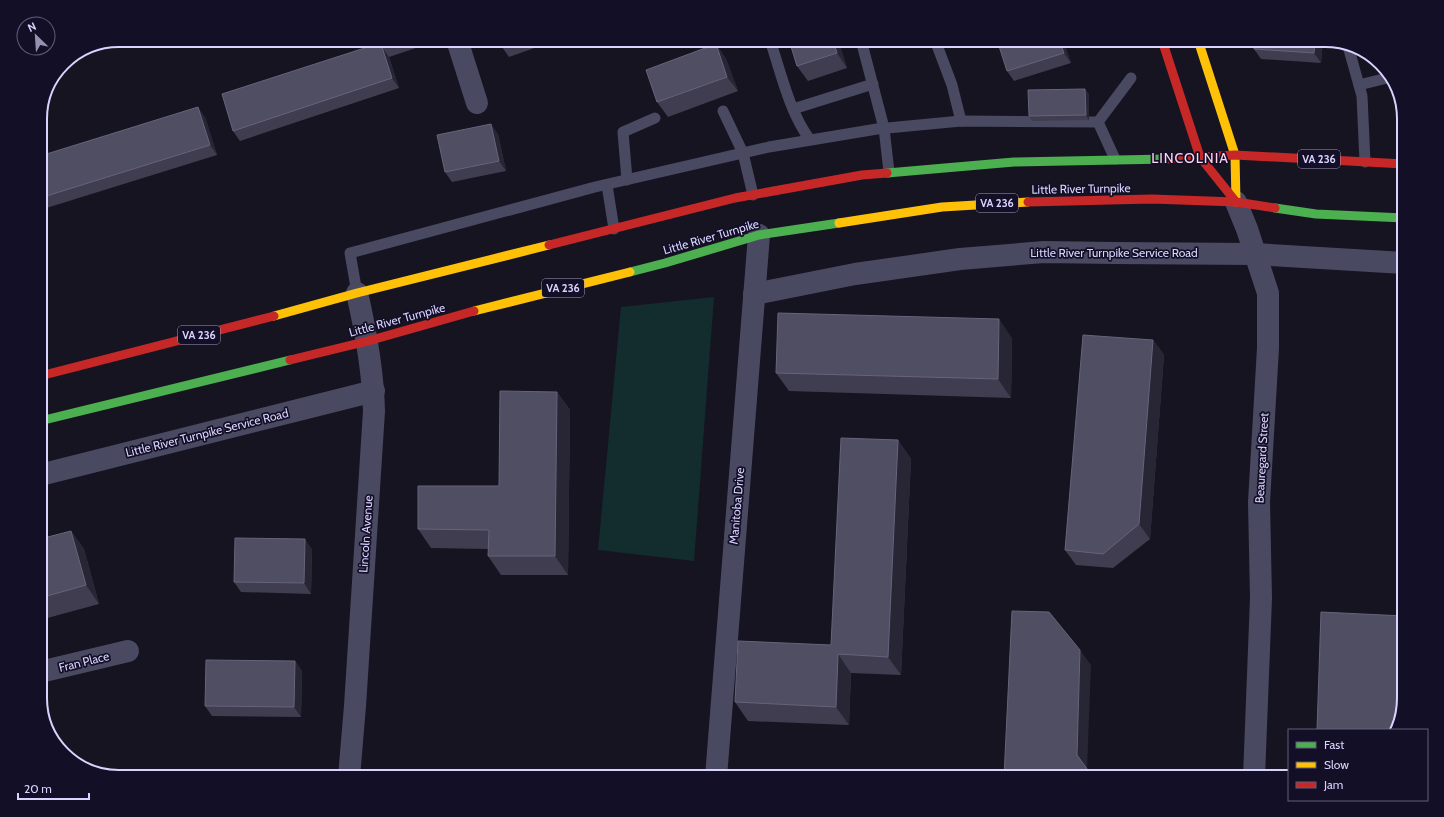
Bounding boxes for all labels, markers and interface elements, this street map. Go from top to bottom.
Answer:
north arrow [16,16,56,56]
text: N [25,19,38,35]
district label: LINCOLNIA [1151,149,1229,167]
road number: VA 236 [1298,150,1340,168]
street label: Little River Turnpike [1031,180,1131,197]
road number: VA 236 [976,194,1018,212]
street label: Little River Turnpike [661,216,761,257]
street label: Little River Turnpike Service Road [1030,245,1198,260]
road number: VA 236 [542,279,584,297]
street label: Little River Turnpike [347,299,447,340]
road number: VA 236 [178,326,220,344]
street label: Little River Turnpike Service Road [124,405,290,460]
street label: Beauregard Street [1252,412,1271,504]
street label: Manitoba Drive [726,467,747,545]
street label: Lincoln Avenue [355,495,376,573]
street label: Fran Place [57,648,111,675]
legend [1288,729,1428,801]
text: Fast [1324,737,1344,752]
text: Slow [1324,757,1349,772]
scale bar [18,775,89,801]
text: Jam [1323,777,1343,792]
text: 20 m [24,781,52,796]

